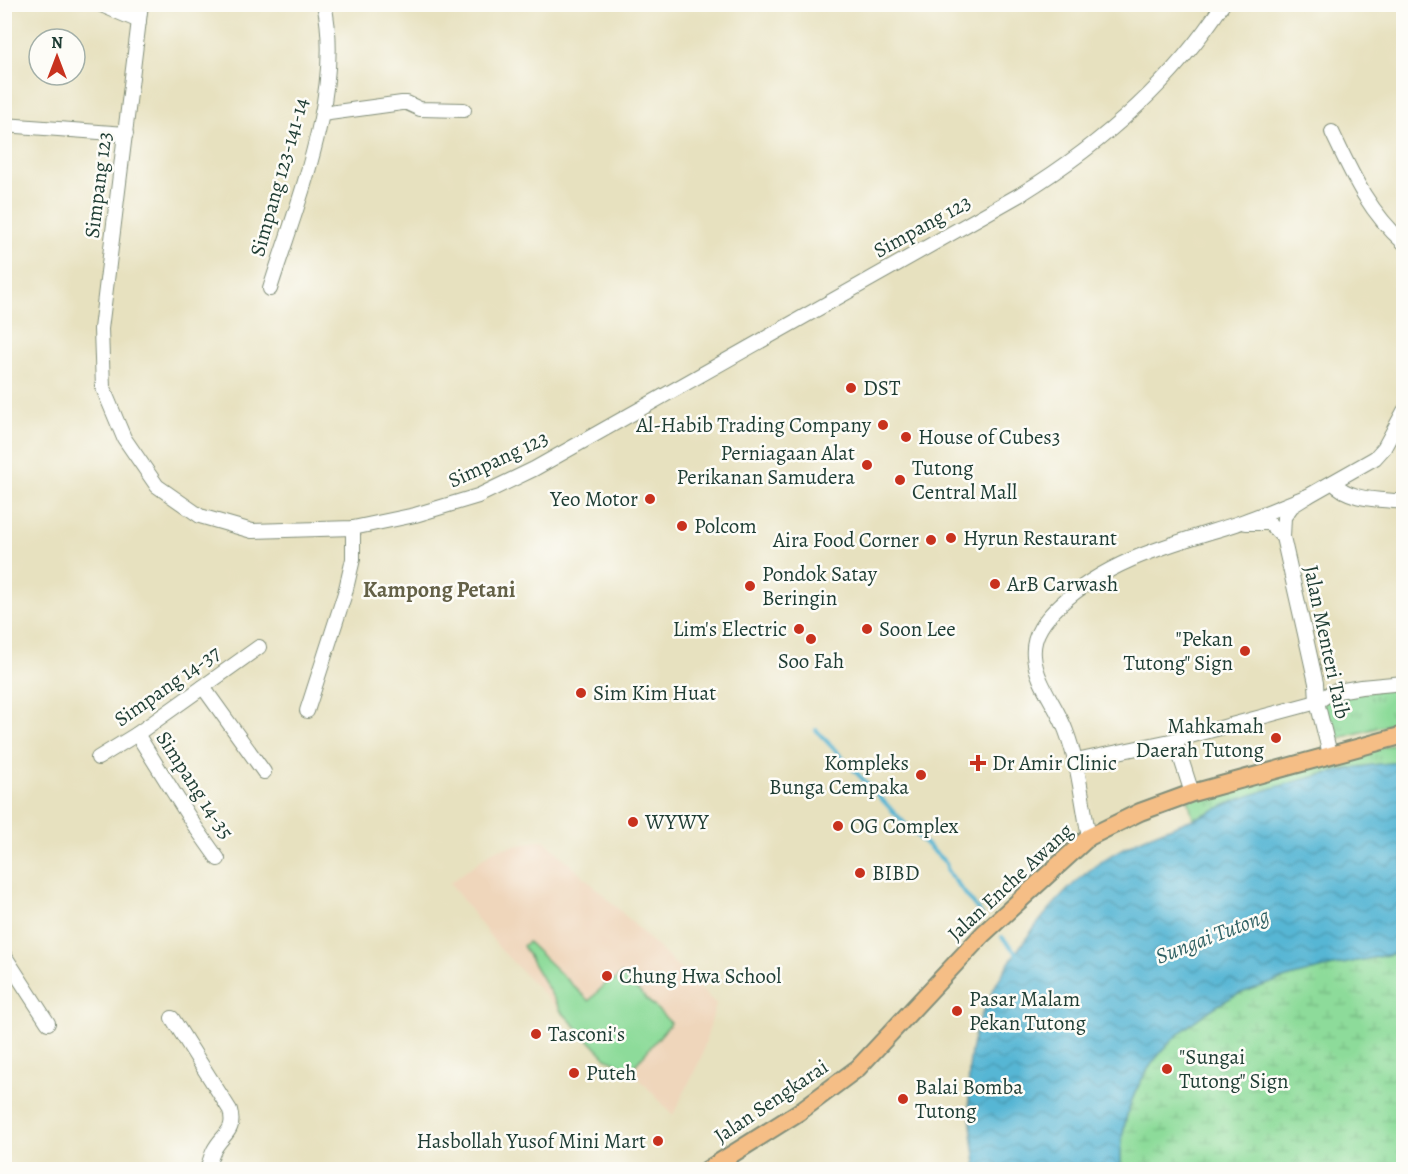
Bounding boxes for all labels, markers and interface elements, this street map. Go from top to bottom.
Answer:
north arrow [27,27,87,87]
text: N [51,32,63,54]
street label: Simpang 123-141-14 [243,94,315,260]
street label: Simpang 123 [78,130,118,240]
street label: Simpang 123 [868,188,976,264]
place label: DST [863,374,901,402]
marker: DST [844,381,858,395]
place label: Al-Habib Trading Company [635,411,872,439]
marker: Al-Habib Trading Company [876,418,890,432]
place label: House of Cubes3 [918,423,1061,451]
street label: Simpang 123 [443,424,553,494]
marker: House of Cubes3 [899,430,913,444]
place label: Perniagaan Alat Perikanan Samudera [677,439,855,491]
place label: Tutong Central Mall [912,454,1017,506]
marker: Perniagaan Alat Perikanan Samudera [860,458,874,472]
marker: Tutong Central Mall [893,473,907,487]
place label: Yeo Motor [549,485,638,513]
marker: Yeo Motor [643,492,657,506]
place label: Polcom [694,512,757,540]
marker: Polcom [675,519,689,533]
place label: Hyrun Restaurant [963,524,1117,552]
place label: Aira Food Corner [772,526,919,554]
marker: Hyrun Restaurant [944,531,958,545]
marker: Aira Food Corner [924,533,938,547]
place label: Pondok Satay Beringin [762,560,878,612]
street label: Jalan Menteri Taib [1297,563,1357,721]
place label: ArB Carwash [1006,570,1118,598]
district label: Kampong Petani [363,575,515,605]
marker: ArB Carwash [988,577,1002,591]
marker: Pondok Satay Beringin [743,579,757,593]
place label: Lim's Electric [673,615,787,643]
place label: Soon Lee [879,615,956,643]
marker: Lim's Electric [792,622,806,636]
marker: Soon Lee [860,622,874,636]
place label: "Pekan Tutong" Sign [1124,625,1233,677]
marker: Soo Fah [804,632,818,646]
street label: Simpang 14-37 [108,639,226,733]
marker: "Pekan Tutong" Sign [1238,644,1252,658]
place label: Soo Fah [778,647,844,675]
place label: Sim Kim Huat [593,679,716,707]
marker: Sim Kim Huat [574,686,588,700]
place label: Mahkamah Daerah Tutong [1135,712,1264,764]
street label: Simpang 14-35 [150,725,240,845]
marker: Mahkamah Daerah Tutong [1269,731,1283,745]
place label: Kompleks Bunga Cempaka [769,749,909,801]
place label: Dr Amir Clinic [992,749,1117,777]
marker: Dr Amir Clinic [969,754,987,772]
marker: Kompleks Bunga Cempaka [914,768,928,782]
place label: WYWY [644,808,709,836]
place label: OG Complex [850,812,959,840]
marker: WYWY [626,815,640,829]
street label: Jalan Enche Awang [941,816,1079,947]
marker: OG Complex [831,819,845,833]
place label: BIBD [872,859,919,887]
marker: BIBD [853,866,867,880]
water label: Sungai Tutong [1151,900,1274,971]
place label: Chung Hwa School [619,962,781,990]
marker: Chung Hwa School [600,969,614,983]
place label: Pasar Malam Pekan Tutong [969,985,1087,1037]
marker: Pasar Malam Pekan Tutong [950,1004,964,1018]
place label: Tasconi's [548,1020,625,1048]
marker: Tasconi's [529,1027,543,1041]
place label: "Sungai Tutong" Sign [1179,1043,1288,1095]
street label: Jalan Sengkarai [708,1052,834,1150]
place label: Puteh [586,1059,636,1087]
marker: "Sungai Tutong" Sign [1160,1062,1174,1076]
marker: Puteh [567,1066,581,1080]
place label: Balai Bomba Tutong [915,1073,1023,1125]
marker: Balai Bomba Tutong [896,1092,910,1106]
place label: Hasbollah Yusof Mini Mart [416,1127,646,1155]
marker: Hasbollah Yusof Mini Mart [651,1134,665,1148]

